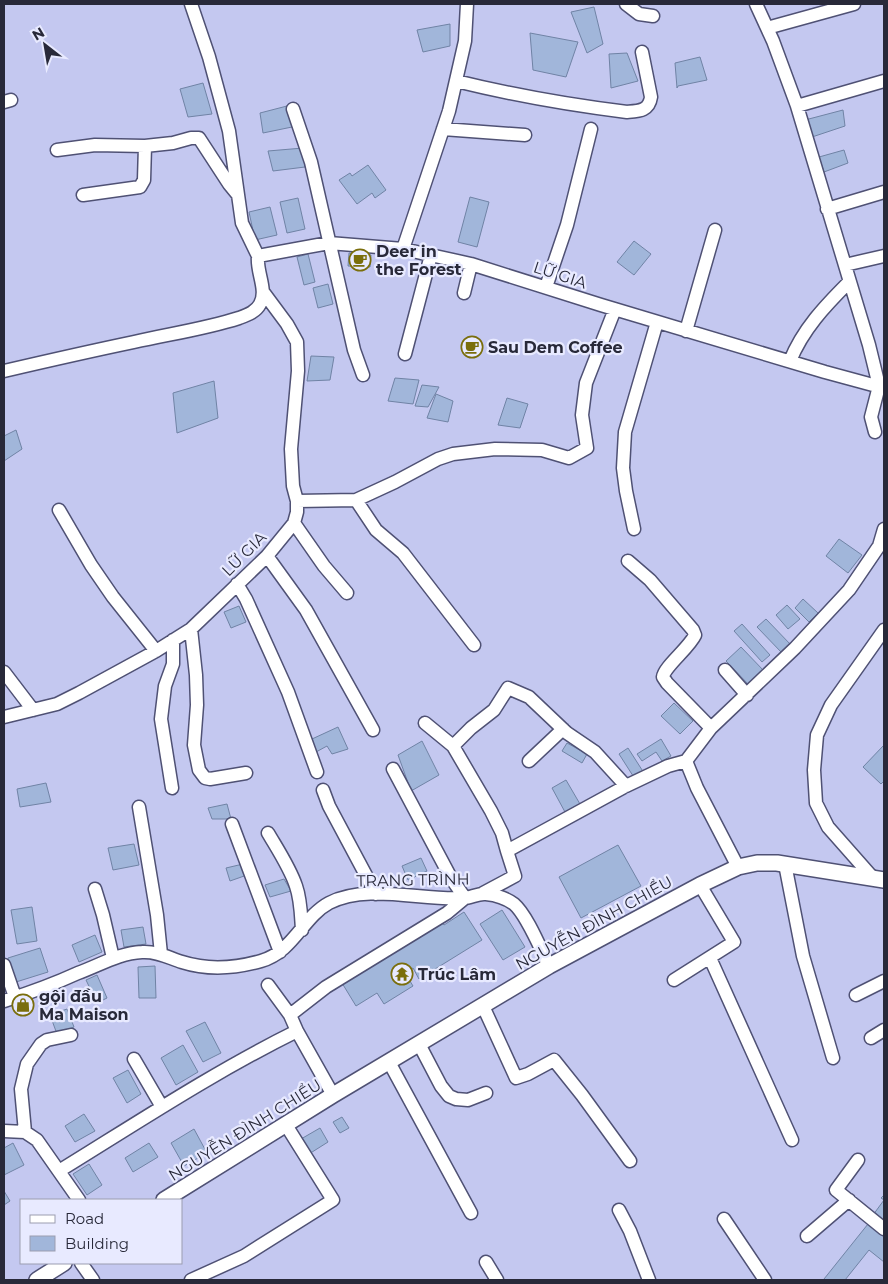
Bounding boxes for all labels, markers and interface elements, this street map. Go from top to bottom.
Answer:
north arrow [20,20,70,70]
text: N [29,23,48,44]
place label: Deer in the Forest [376,242,462,279]
cafe icon: Deer in the Forest [348,248,372,272]
street label: LỮ GIA [531,257,590,293]
cafe icon: Sau Dem Coffee [460,335,484,359]
place label: Sau Dem Coffee [488,338,623,357]
street label: LỮ GIA [218,528,270,580]
street label: TRẠNG TRÌNH [356,870,470,890]
street label: NGUYỄN ĐÌNH CHIỂU [511,870,676,974]
temple icon: Trúc Lâm [390,962,414,986]
place label: Trúc Lâm [418,965,496,984]
place label: gội đầu Ma Maison [39,987,129,1024]
shop icon: gội đầu Ma Maison [11,993,35,1017]
street label: NGUYỄN ĐÌNH CHIỂU [164,1073,325,1185]
legend [20,1199,182,1264]
text: Road [65,1209,104,1228]
text: Building [65,1234,129,1253]

